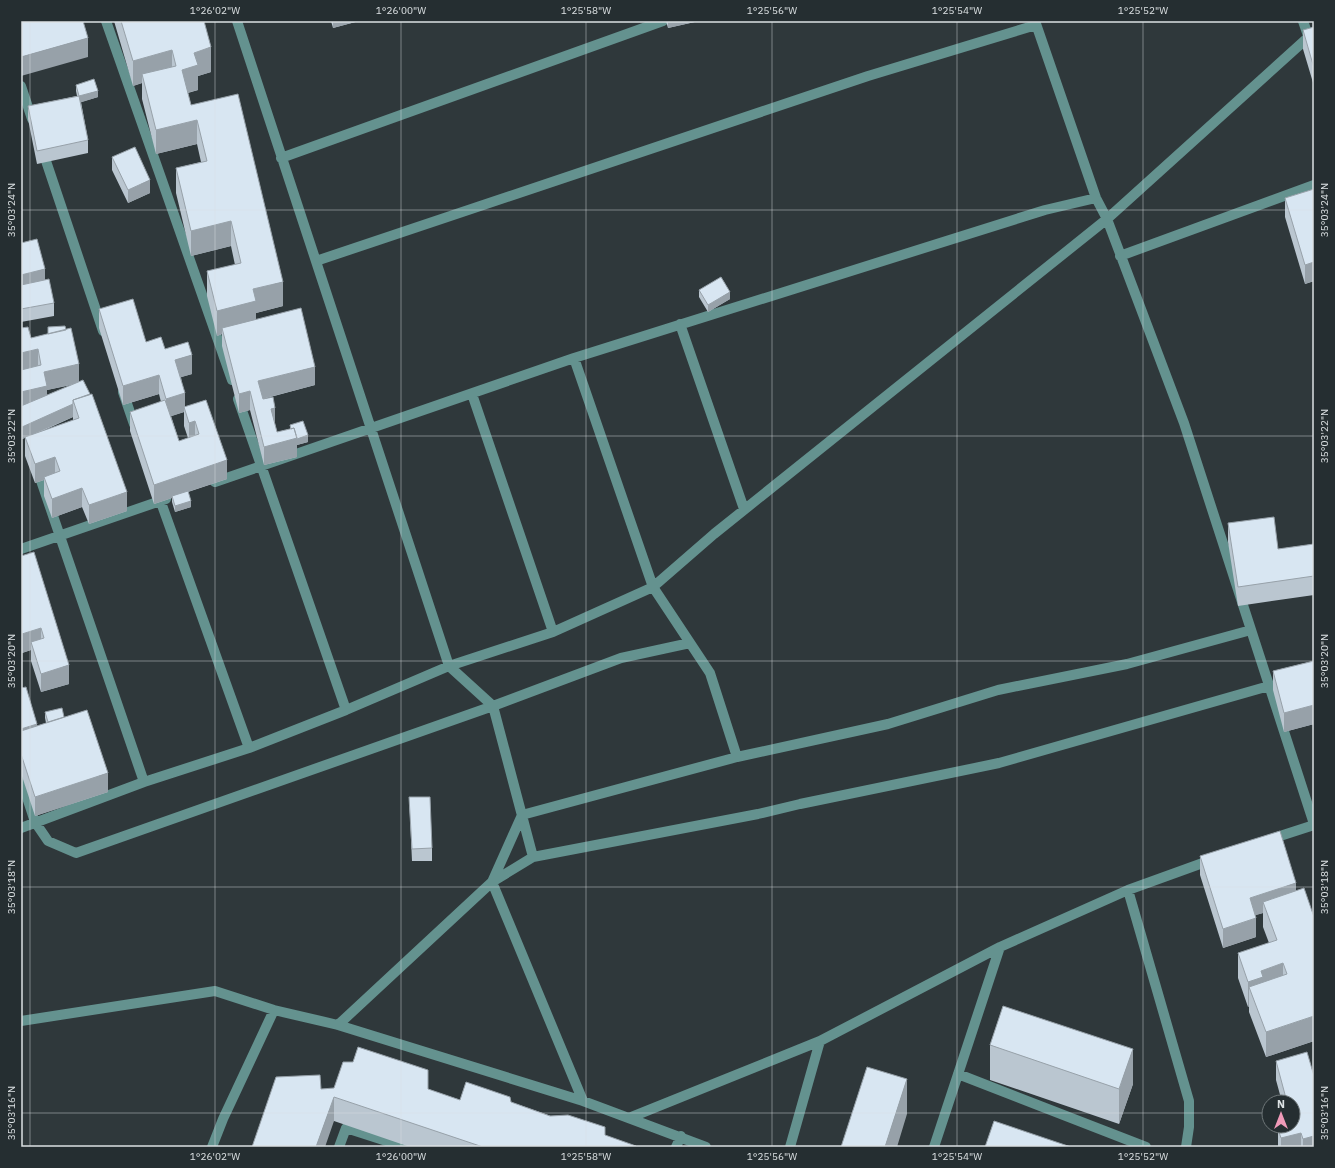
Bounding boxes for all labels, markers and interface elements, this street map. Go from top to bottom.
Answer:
text: 1°26'02"W [190,4,240,17]
text: 1°26'00"W [376,4,426,17]
text: 1°25'58"W [561,4,611,17]
text: 1°25'56"W [747,4,797,17]
text: 1°25'54"W [932,4,982,17]
text: 1°25'52"W [1118,4,1168,17]
text: 35°03'24"N [5,183,18,237]
text: 35°03'24"N [1318,183,1331,237]
text: 35°03'22"N [5,409,18,463]
text: 35°03'22"N [1318,409,1331,463]
text: 35°03'20"N [5,634,18,688]
text: 35°03'20"N [1318,634,1331,688]
text: 35°03'18"N [5,860,18,914]
text: 35°03'18"N [1318,860,1331,914]
text: 35°03'16"N [5,1086,18,1140]
text: 35°03'16"N [1318,1086,1331,1140]
north arrow [1261,1094,1301,1134]
text: N [1277,1097,1285,1111]
text: 1°26'02"W [190,1150,240,1163]
text: 1°26'00"W [376,1150,426,1163]
text: 1°25'58"W [561,1150,611,1163]
text: 1°25'56"W [747,1150,797,1163]
text: 1°25'54"W [932,1150,982,1163]
text: 1°25'52"W [1118,1150,1168,1163]

